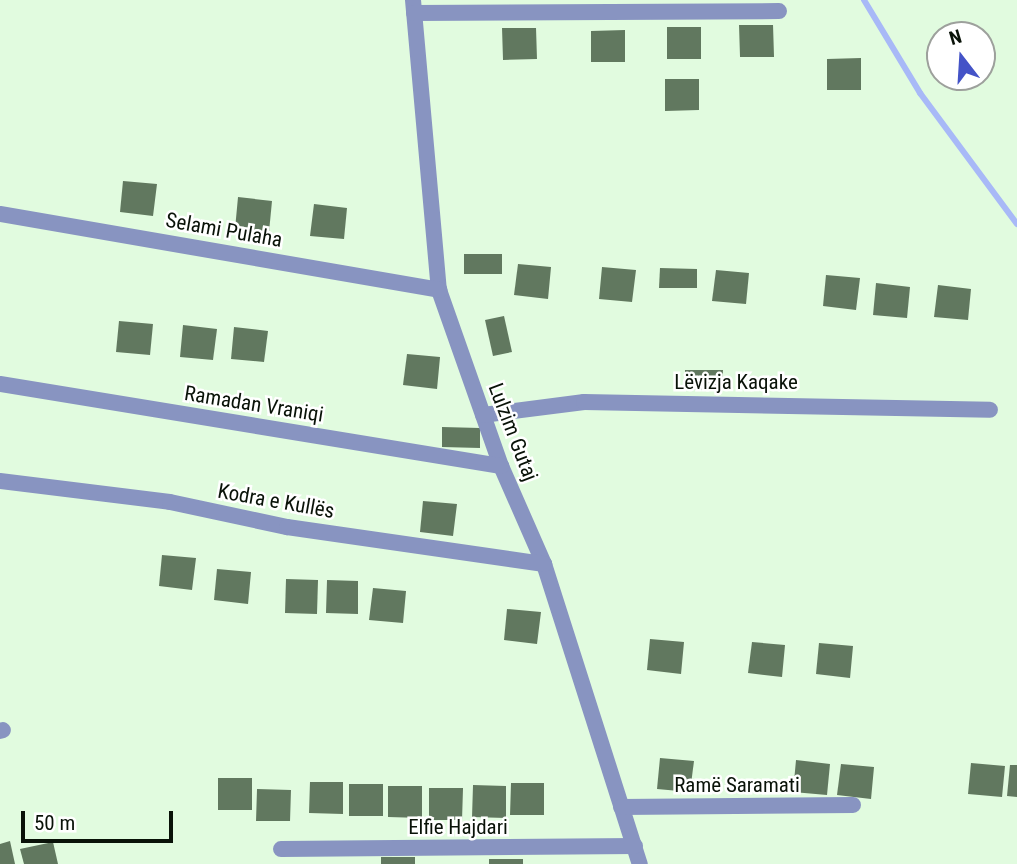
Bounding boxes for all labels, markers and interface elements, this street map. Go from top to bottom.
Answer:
north arrow [926,21,996,91]
text: N [946,25,964,50]
street label: Selami Pulaha [164,207,284,253]
street label: Lëvizja Kaqake [674,369,798,395]
street label: Lulzim Gutaj [483,380,543,484]
street label: Ramadan Vraniqi [183,381,325,427]
street label: Kodra e Kullës [216,478,336,524]
street label: Ramë Saramati [674,772,800,798]
scale bar [24,798,177,842]
text: 50 m [34,811,75,835]
street label: Elfie Hajdari [408,814,508,840]

